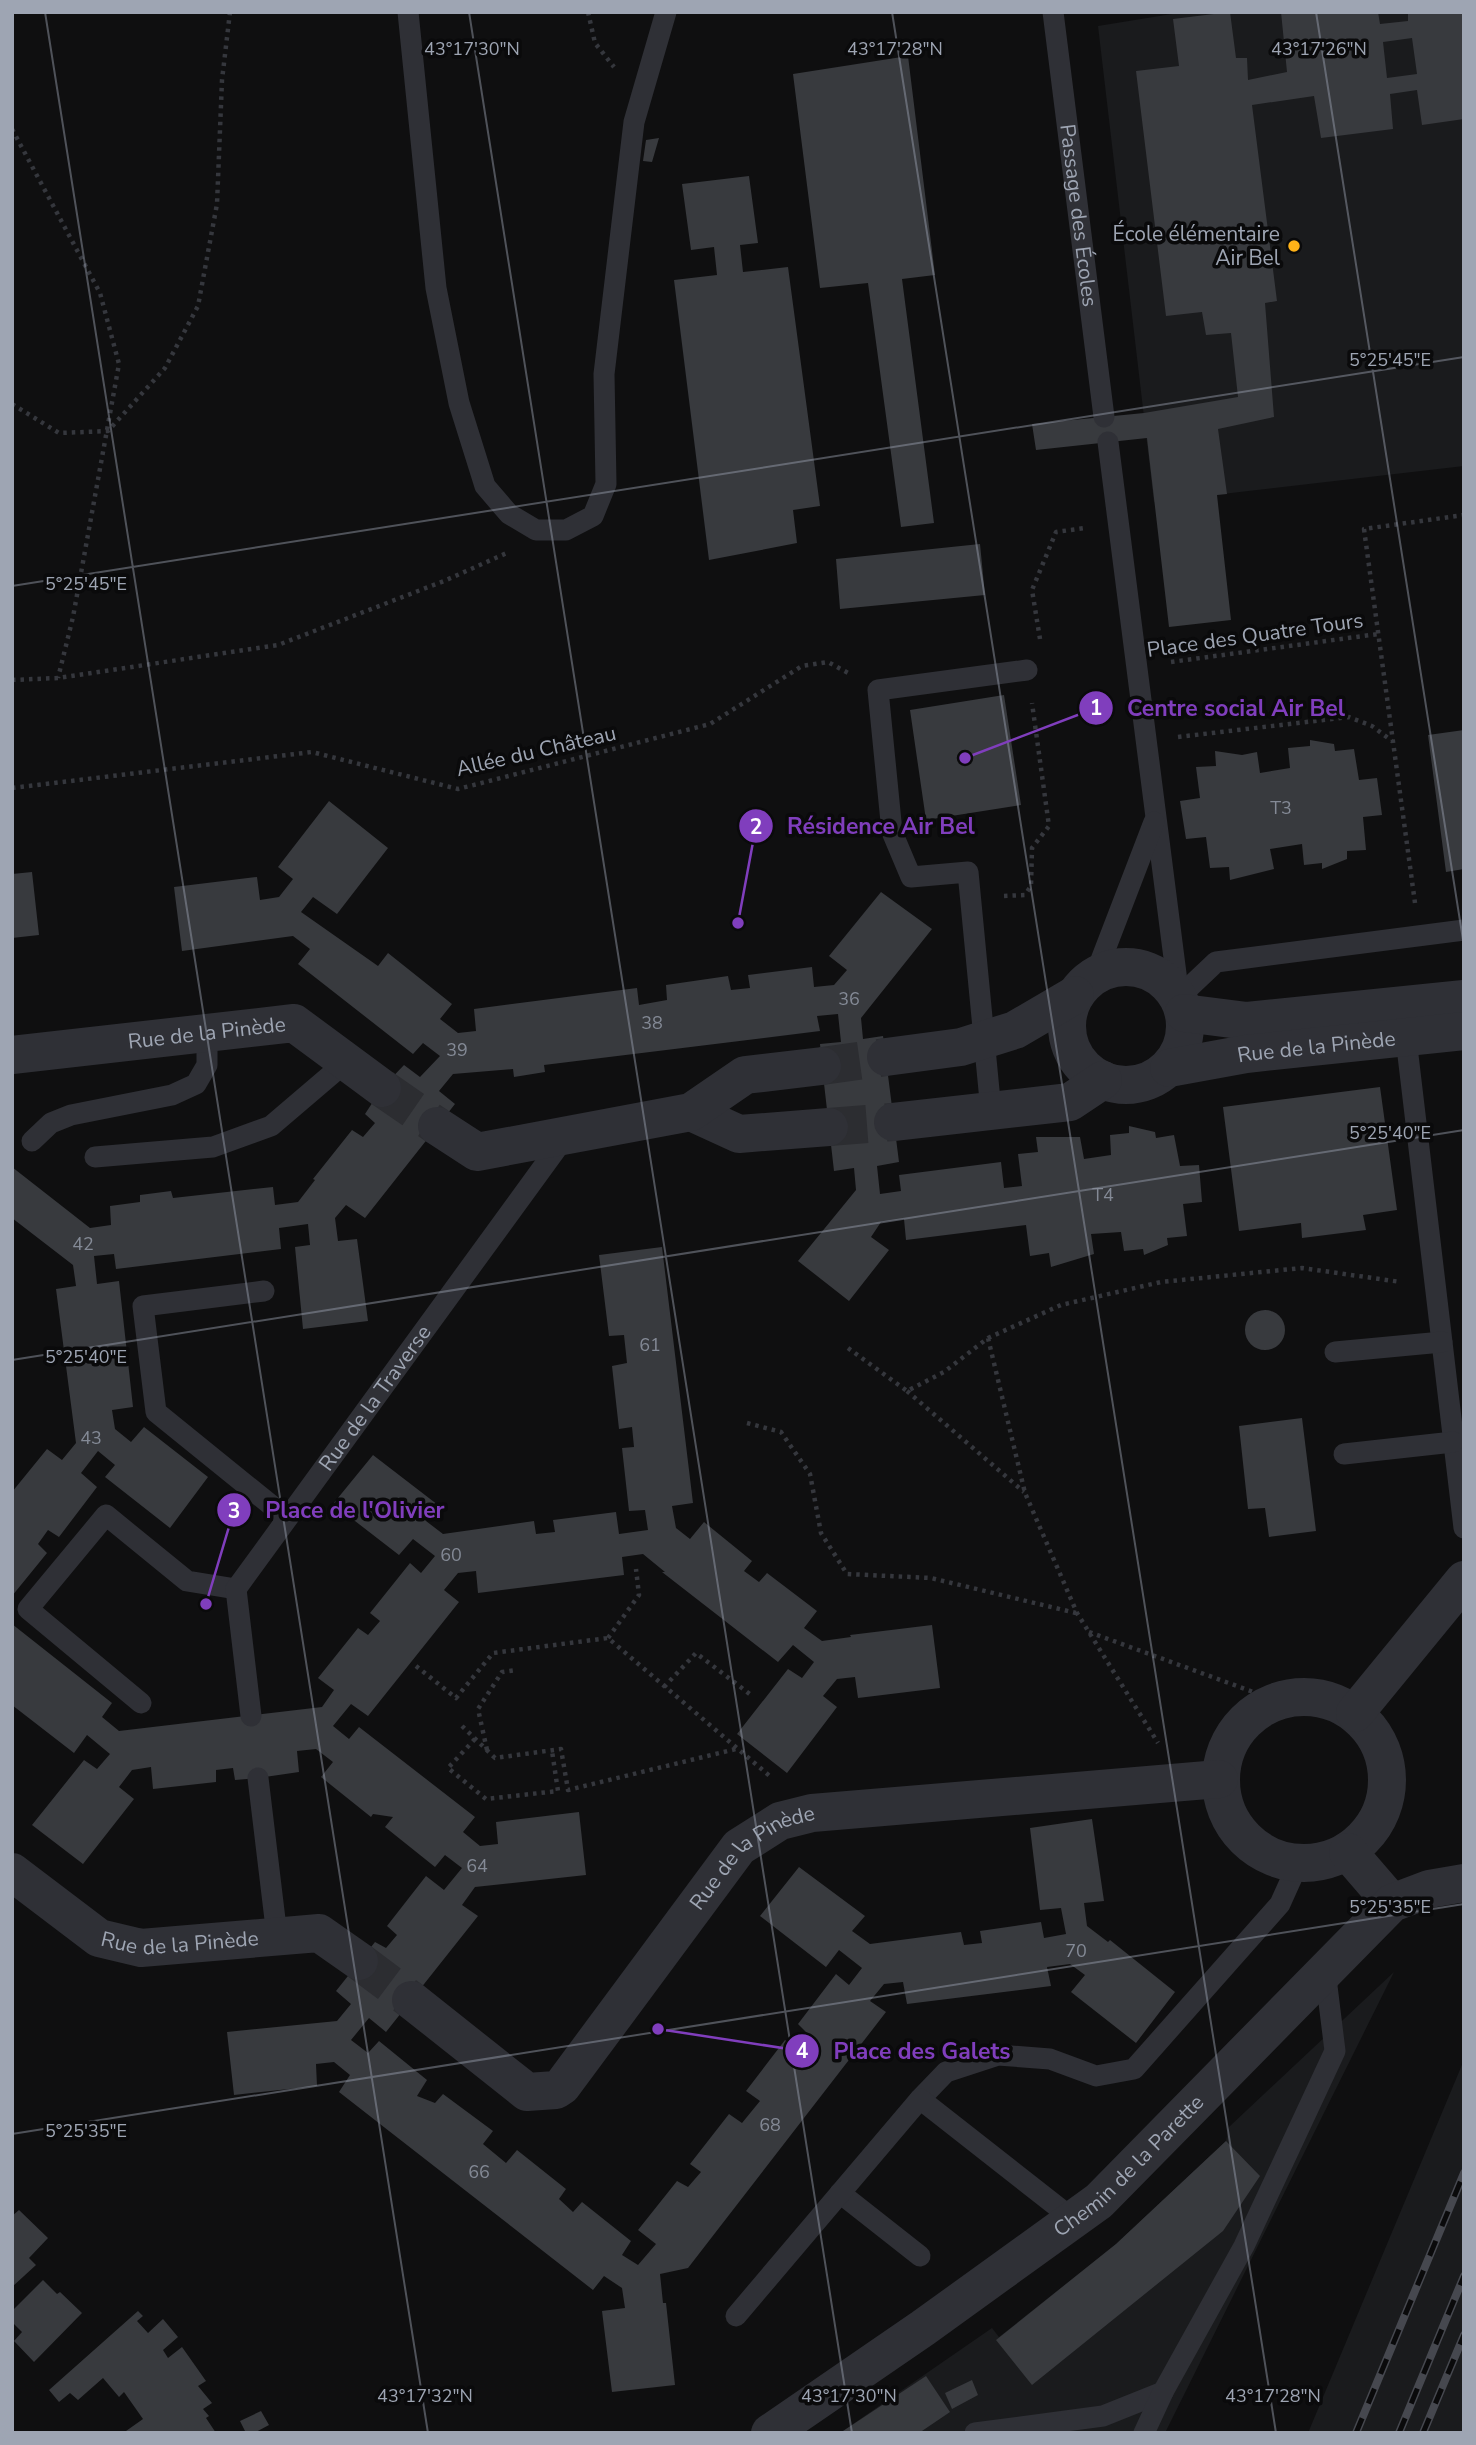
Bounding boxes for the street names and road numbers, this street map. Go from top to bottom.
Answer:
street label: Passage des Écoles [1053,122,1104,308]
street label: Place des Quatre Tours [1145,606,1365,664]
street label: Allée du Château [453,719,619,783]
street label: Rue de la Pinède [126,1010,287,1056]
street label: Rue de la Pinède [1235,1024,1397,1069]
street label: Rue de la Traverse [312,1319,438,1477]
street label: Rue de la Pinède [683,1799,817,1916]
street label: Rue de la Pinède [98,1924,260,1962]
street label: Chemin de la Parette [1048,2089,1210,2243]

